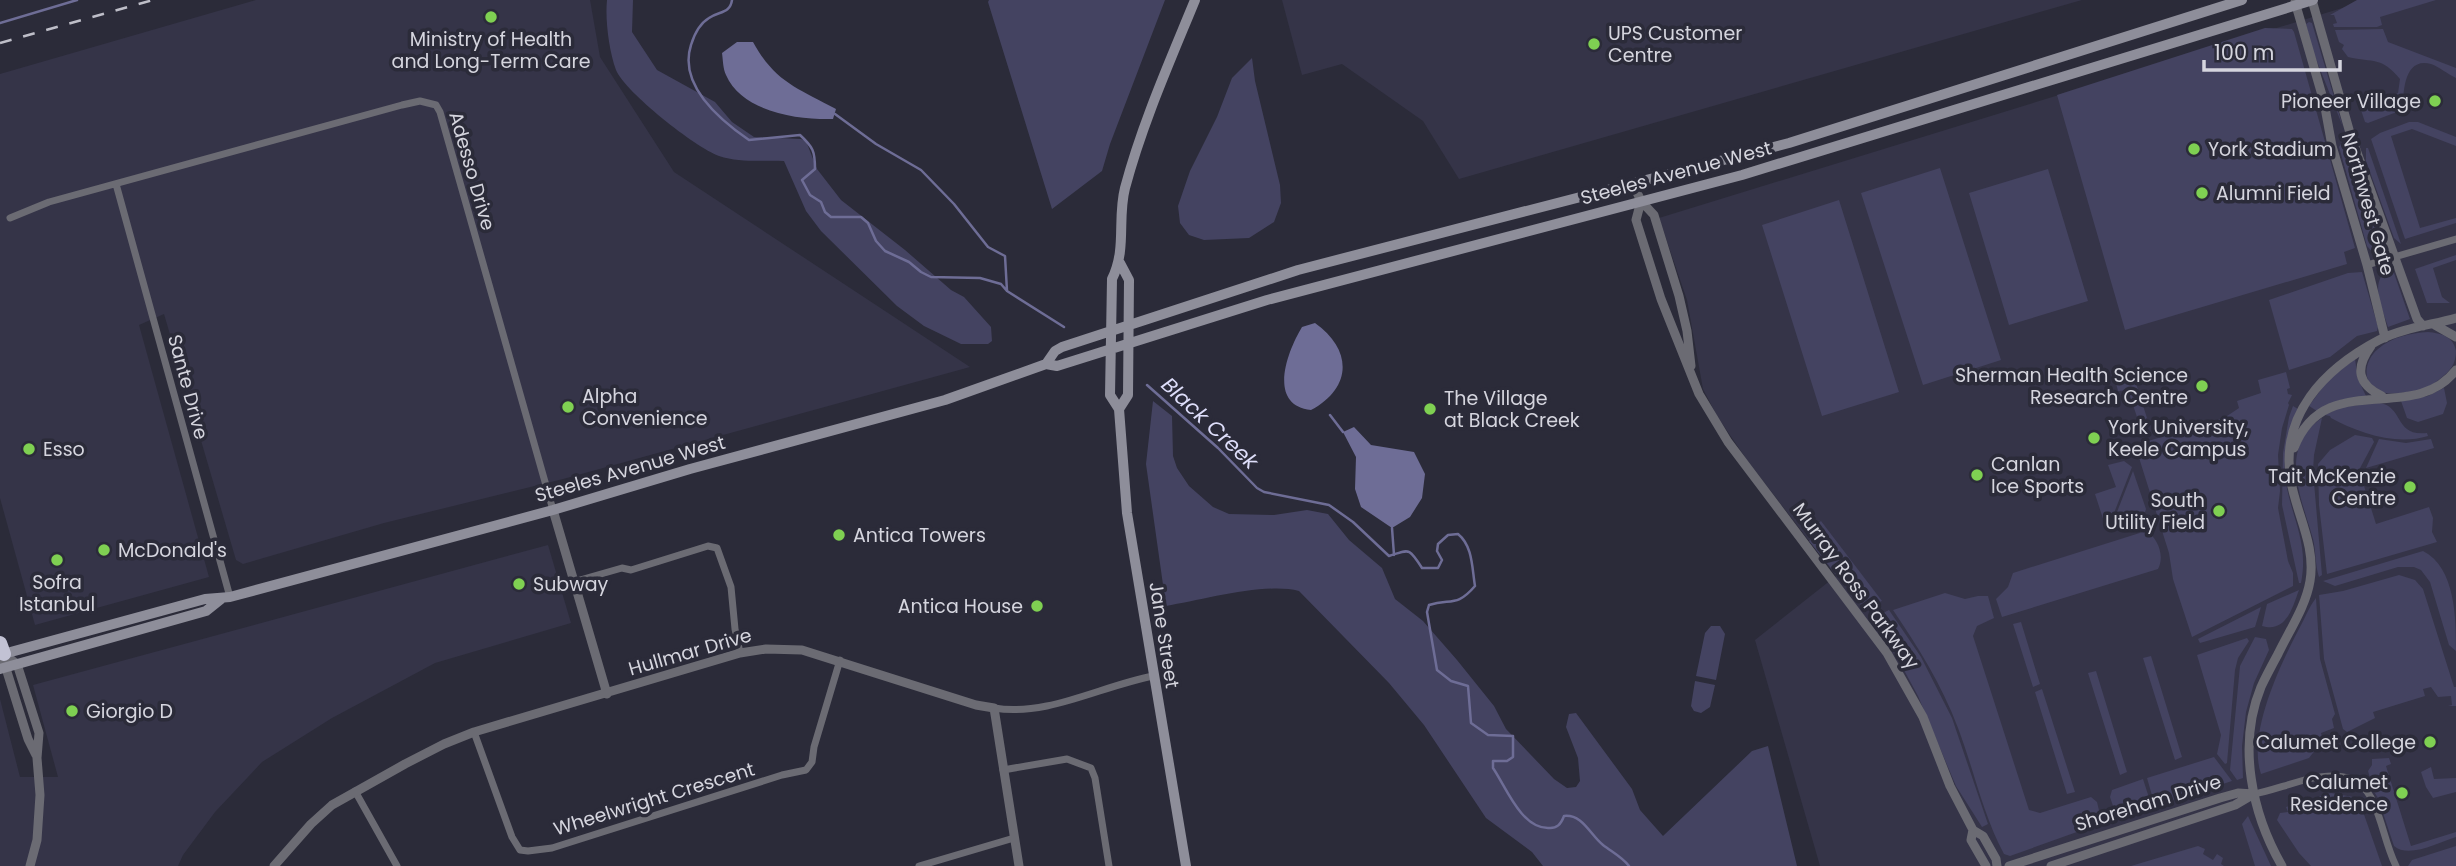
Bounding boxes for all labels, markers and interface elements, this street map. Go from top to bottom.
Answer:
marker: Ministry of Health and Long-Term Care [483,9,499,25]
place label: UPS Customer Centre [1608,20,1742,69]
place label: Ministry of Health and Long-Term Care [392,26,590,75]
scale bar [2204,28,2340,72]
marker: UPS Customer Centre [1586,36,1602,52]
text: 100 m [2214,38,2274,67]
place label: Pioneer Village [2281,88,2421,115]
marker: Pioneer Village [2427,93,2443,109]
street label: Adesso Drive [442,109,502,233]
street label: Northwest Gate [2335,129,2401,279]
street label: Steeles Avenue West [1578,134,1775,211]
place label: York Stadium [2208,136,2333,163]
marker: York Stadium [2186,141,2202,157]
place label: Alumni Field [2216,180,2331,207]
marker: Alumni Field [2194,185,2210,201]
street label: Sante Drive [161,332,215,442]
place label: Sherman Health Science Research Centre [1955,362,2188,411]
water label: Black Creek [1155,370,1266,476]
marker: Sherman Health Science Research Centre [2194,378,2210,394]
place label: Alpha Convenience [582,383,708,432]
place label: The Village at Black Creek [1444,385,1580,434]
marker: Alpha Convenience [560,399,576,415]
marker: The Village at Black Creek [1422,401,1438,417]
place label: York University, Keele Campus [2108,414,2249,463]
street label: Steeles Avenue West [532,429,728,509]
marker: York University, Keele Campus [2086,430,2102,446]
place label: Esso [43,436,85,463]
marker: Esso [21,441,37,457]
place label: Canlan Ice Sports [1991,451,2084,500]
place label: Tait McKenzie Centre [2268,463,2396,512]
marker: Canlan Ice Sports [1969,467,1985,483]
marker: Tait McKenzie Centre [2402,479,2418,495]
place label: South Utility Field [2105,487,2205,536]
street label: Murray Ross Parkway [1786,497,1926,675]
marker: South Utility Field [2211,503,2227,519]
place label: Antica Towers [853,522,986,549]
marker: Antica Towers [831,527,847,543]
place label: McDonald's [118,537,227,564]
marker: McDonald's [96,542,112,558]
marker: Sofra Istanbul [49,552,65,568]
place label: Sofra Istanbul [19,569,95,618]
place label: Subway [533,571,609,598]
marker: Subway [511,576,527,592]
street label: Jane Street [1142,580,1186,690]
place label: Antica House [898,593,1023,620]
marker: Antica House [1029,598,1045,614]
street label: Hullmar Drive [625,622,755,682]
place label: Giorgio D [86,698,173,725]
marker: Giorgio D [64,703,80,719]
place label: Calumet College [2256,729,2416,756]
marker: Calumet College [2422,734,2438,750]
street label: Wheelwright Crescent [550,755,758,842]
street label: Shoreham Drive [2072,768,2224,838]
place label: Calumet Residence [2290,769,2388,818]
marker: Calumet Residence [2394,785,2410,801]

